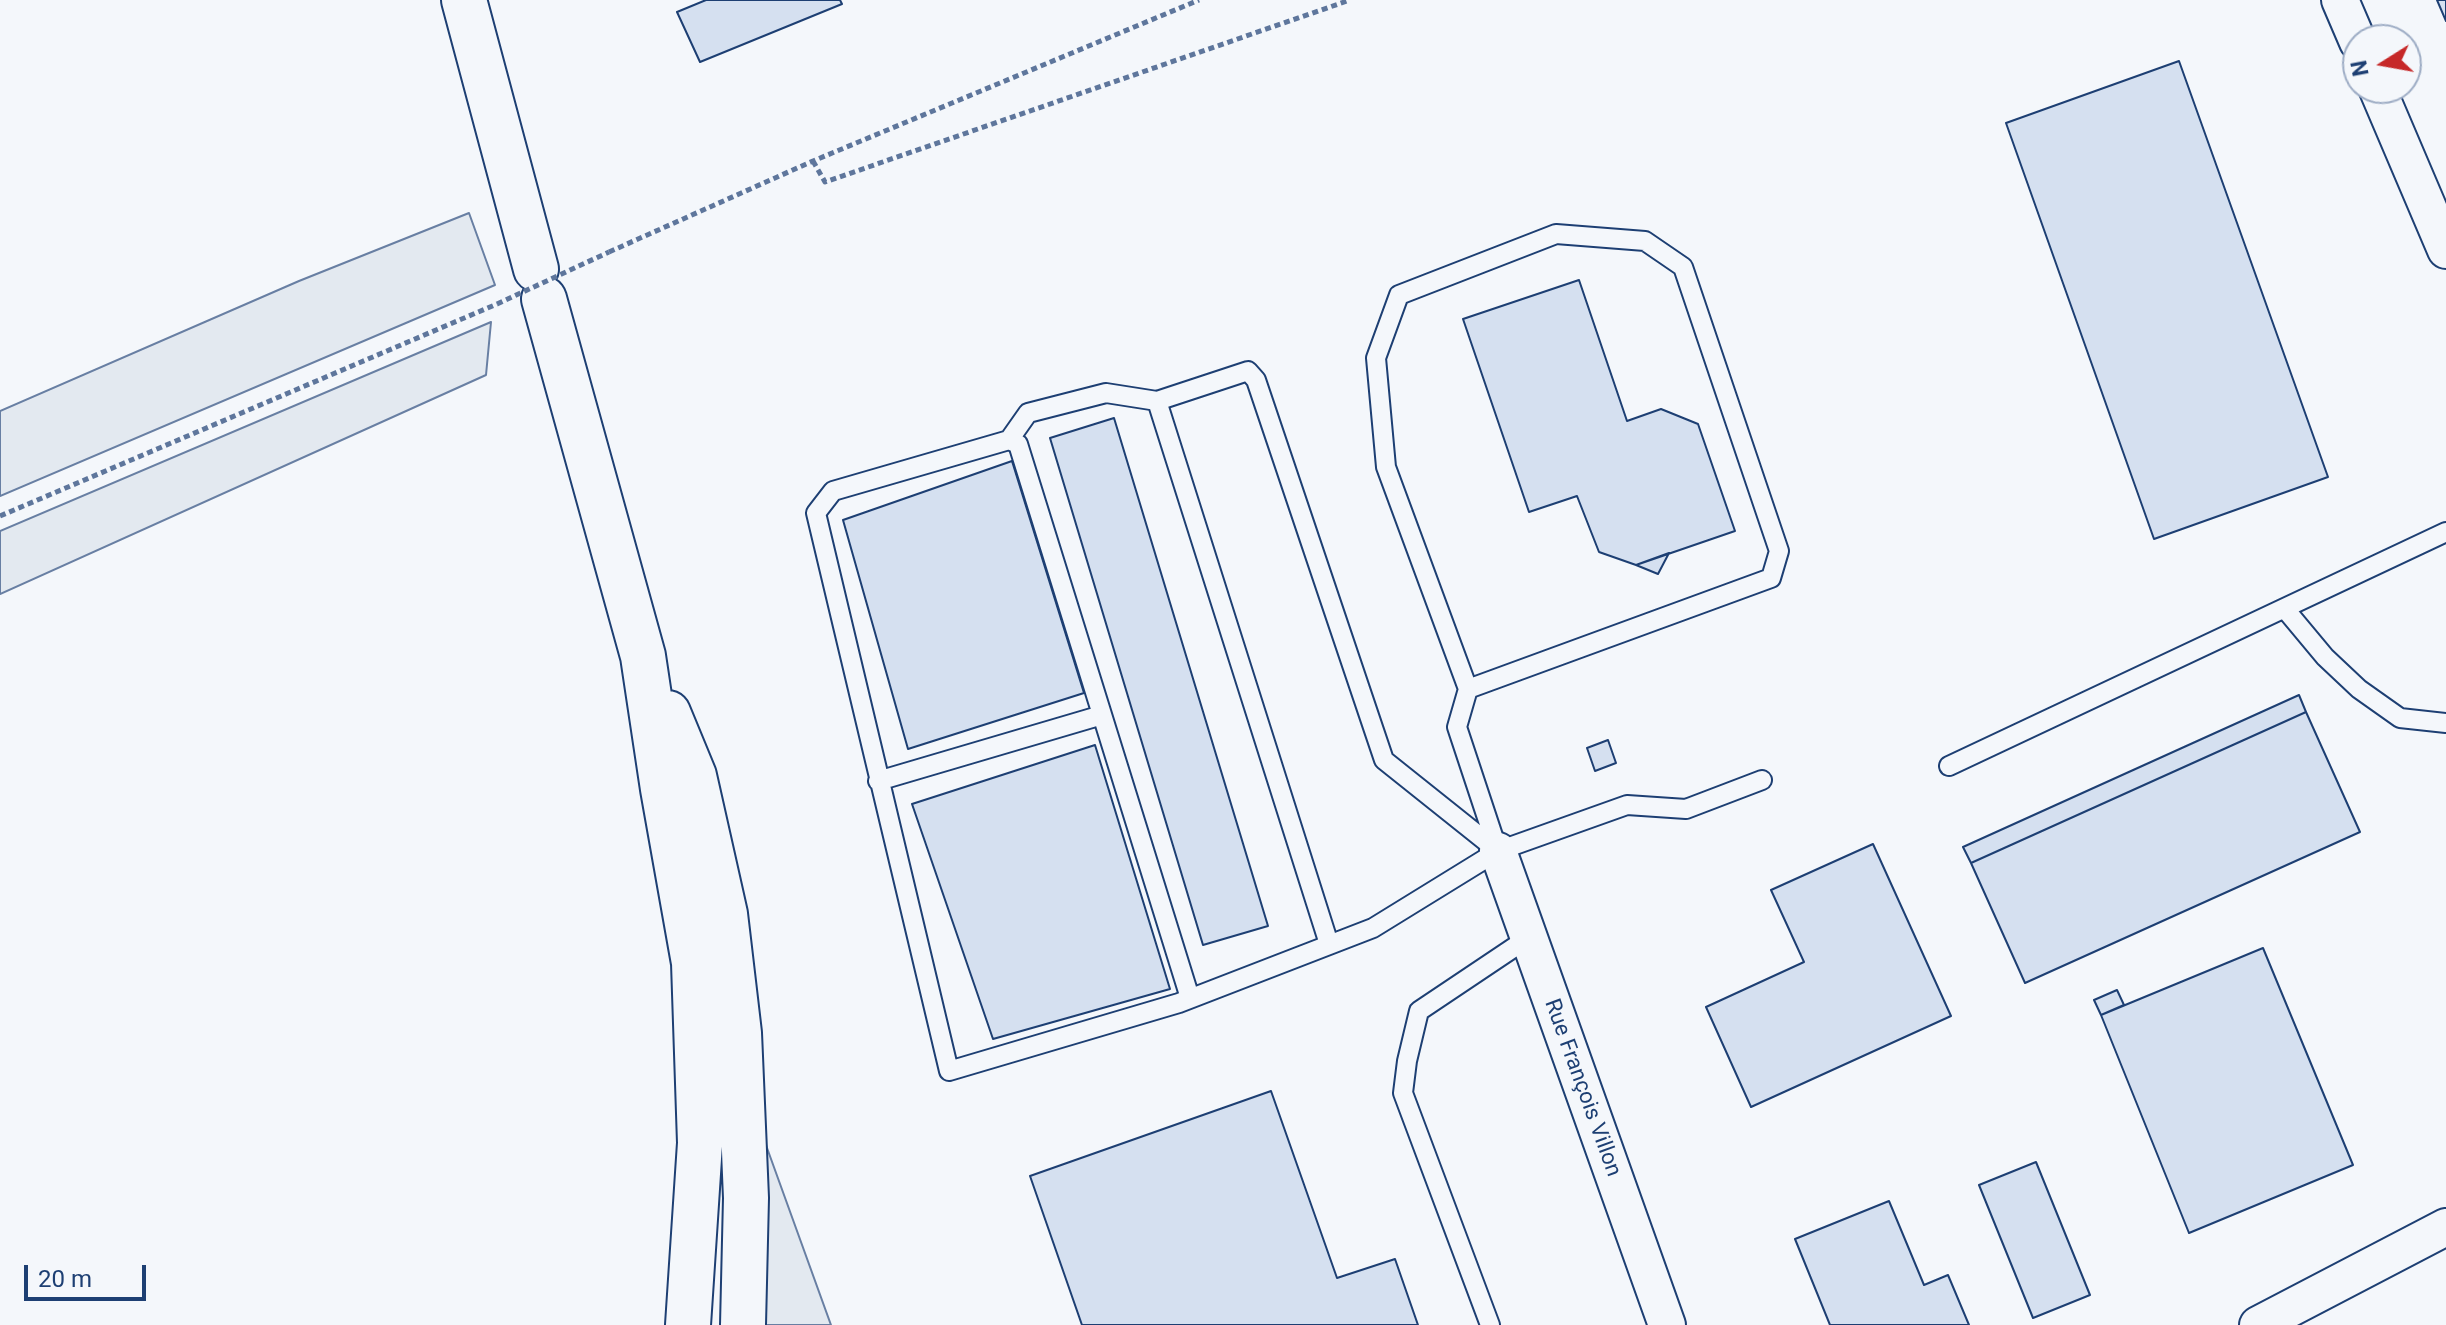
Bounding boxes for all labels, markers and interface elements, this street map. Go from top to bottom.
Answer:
north arrow [2342,24,2422,104]
text: N [2346,58,2374,78]
street label: Rue François Villon [1538,996,1626,1180]
scale bar [28,1249,150,1299]
text: 20 m [38,1265,92,1293]

